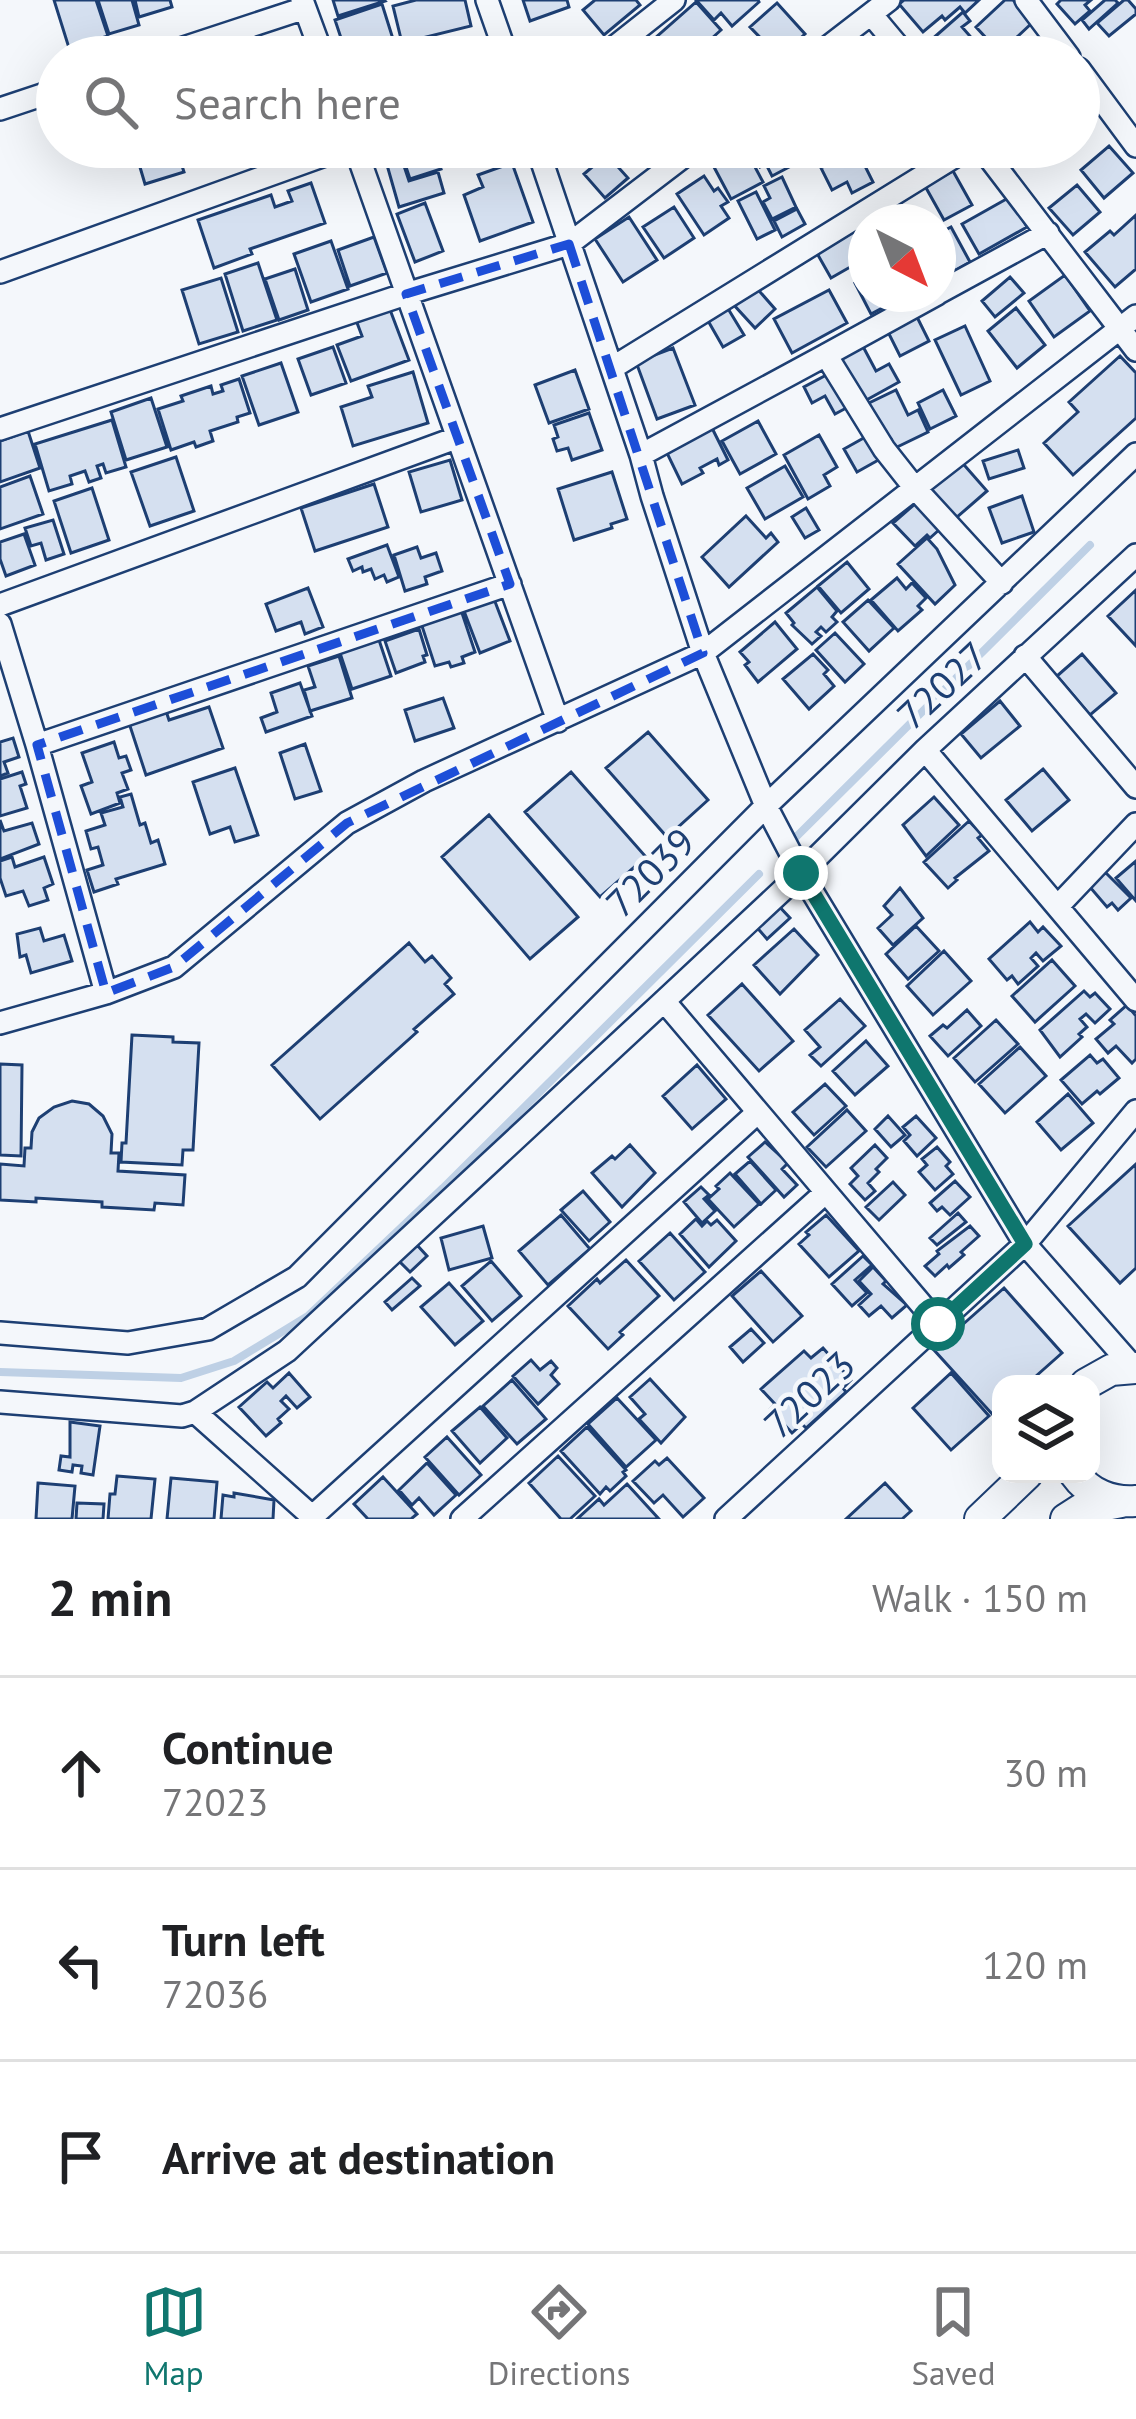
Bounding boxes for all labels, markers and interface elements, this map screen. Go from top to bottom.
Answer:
search box [36,36,1100,168]
icon: search [78,69,144,135]
text: Search here [174,73,401,131]
north arrow [848,204,956,312]
street label: 72027 [886,630,998,740]
street label: 72039 [594,816,706,928]
route end [774,846,828,900]
route start [911,1297,965,1351]
street label: 72023 [753,1339,865,1449]
map controls [992,1375,1100,1483]
button: layers [992,1375,1100,1483]
text: 2 min [48,1564,172,1630]
text: Walk · 150 m [872,1572,1088,1623]
text: Continue [162,1718,334,1776]
icon: ahead [48,1740,114,1806]
text: 30 m [1003,1747,1088,1798]
text: 72023 [162,1776,268,1827]
text: Turn left [162,1910,325,1968]
icon: left [48,1932,114,1998]
text: 120 m [982,1939,1088,1990]
text: 72036 [162,1968,268,2019]
icon: arrive [48,2124,114,2190]
text: Arrive at destination [162,2128,555,2186]
tab: Map [141,2279,207,2394]
tab: Directions [488,2279,630,2394]
tab: Saved [911,2279,995,2394]

